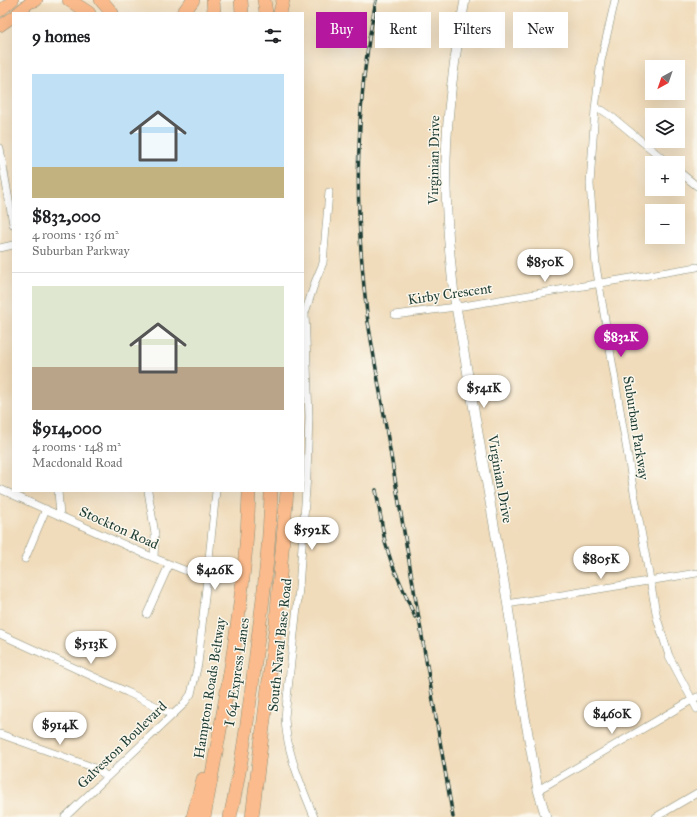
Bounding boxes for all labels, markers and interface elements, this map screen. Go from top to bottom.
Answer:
chip: Buy [316,12,367,48]
chip: Rent [375,12,431,48]
chip: Filters [439,12,505,48]
chip: New [513,12,568,48]
icon: filters [262,25,284,47]
text: 9 homes [32,26,90,47]
north arrow [645,60,685,100]
map controls [645,60,685,244]
icon: home [122,100,194,172]
button: layers [645,108,685,148]
street label: Virginian Drive [425,115,443,206]
button: + [645,156,685,196]
button: − [645,204,685,244]
text: $832,000 [32,206,101,227]
text: 4 rooms · 136 m² [32,227,119,243]
text: Suburban Parkway [32,243,130,259]
pin: $850K [517,249,573,283]
text: $850K [526,254,564,270]
street label: Kirby Crescent [407,280,493,308]
icon: home [122,312,194,384]
pin: $832K [593,324,649,358]
text: $832K [603,329,639,345]
pin: $541K [456,375,512,409]
street label: Suburban Parkway [619,375,653,482]
text: $541K [466,380,502,396]
text: $914,000 [32,418,102,439]
street label: Virginian Drive [484,432,516,525]
text: 4 rooms · 148 m² [32,439,121,455]
text: Macdonald Road [32,455,123,471]
street label: Stockton Road [77,503,161,553]
pin: $592K [284,517,340,551]
text: $592K [294,522,330,538]
pin: $805K [573,546,629,580]
text: $805K [582,551,620,567]
pin: $426K [187,557,243,591]
text: $426K [196,562,234,578]
street label: South Naval Base Road [265,577,295,713]
street label: Hampton Roads Beltway [190,616,230,760]
street label: I 64 Express Lanes [221,617,253,727]
pin: $513K [63,631,119,665]
text: $513K [74,636,108,652]
street label: Galveston Boulevard [74,698,170,792]
pin: $460K [584,701,640,735]
text: $460K [593,706,631,722]
pin: $914K [32,712,88,746]
text: $914K [42,717,78,733]

